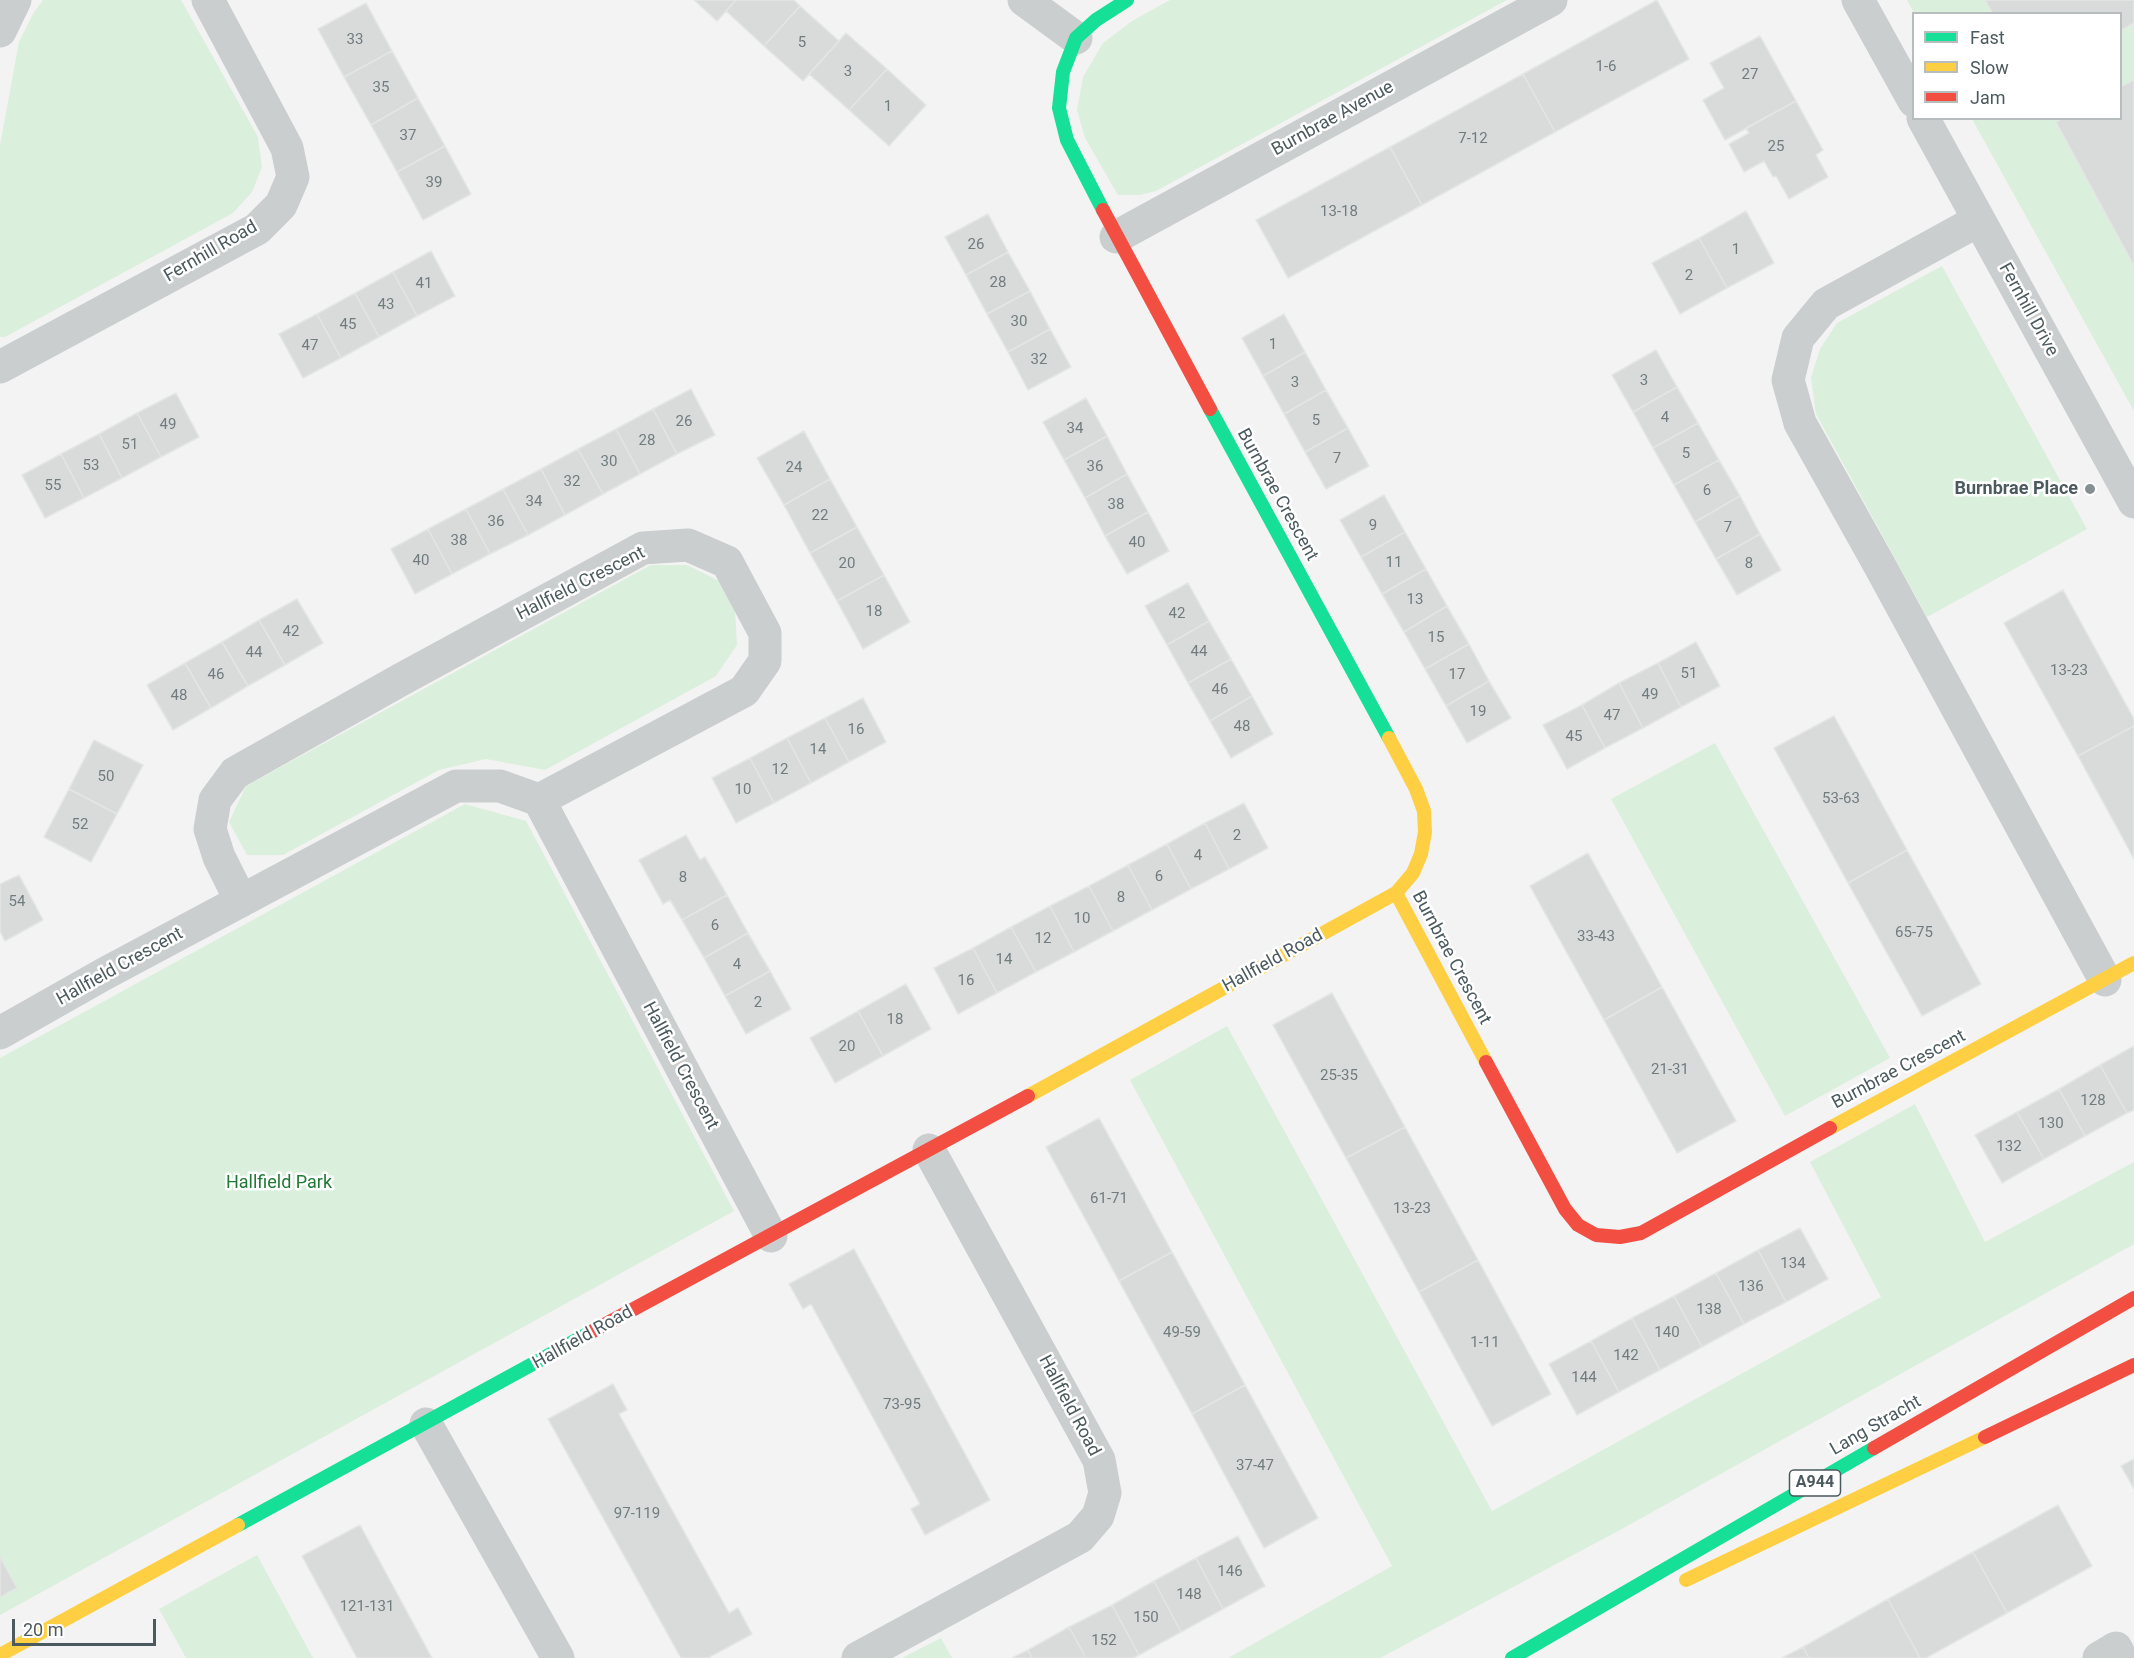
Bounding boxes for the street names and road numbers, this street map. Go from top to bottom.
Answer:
street label: Burnbrae Avenue [1268,77,1398,161]
street label: Fernhill Road [160,217,262,287]
street label: Fernhill Drive [1994,260,2062,360]
street label: Burnbrae Crescent [1232,425,1322,565]
street label: Hallfield Crescent [513,542,649,626]
street label: Burnbrae Crescent [1407,888,1495,1028]
street label: Hallfield Crescent [53,923,187,1011]
street label: Hallfield Road [1219,925,1327,997]
street label: Hallfield Crescent [637,999,723,1133]
street label: Burnbrae Crescent [1829,1026,1969,1114]
street label: Hallfield Road [529,1302,637,1374]
street label: Hallfield Road [1033,1352,1105,1460]
street label: Lang Stracht [1827,1391,1925,1461]
road number: A944 [1790,1470,1840,1496]

